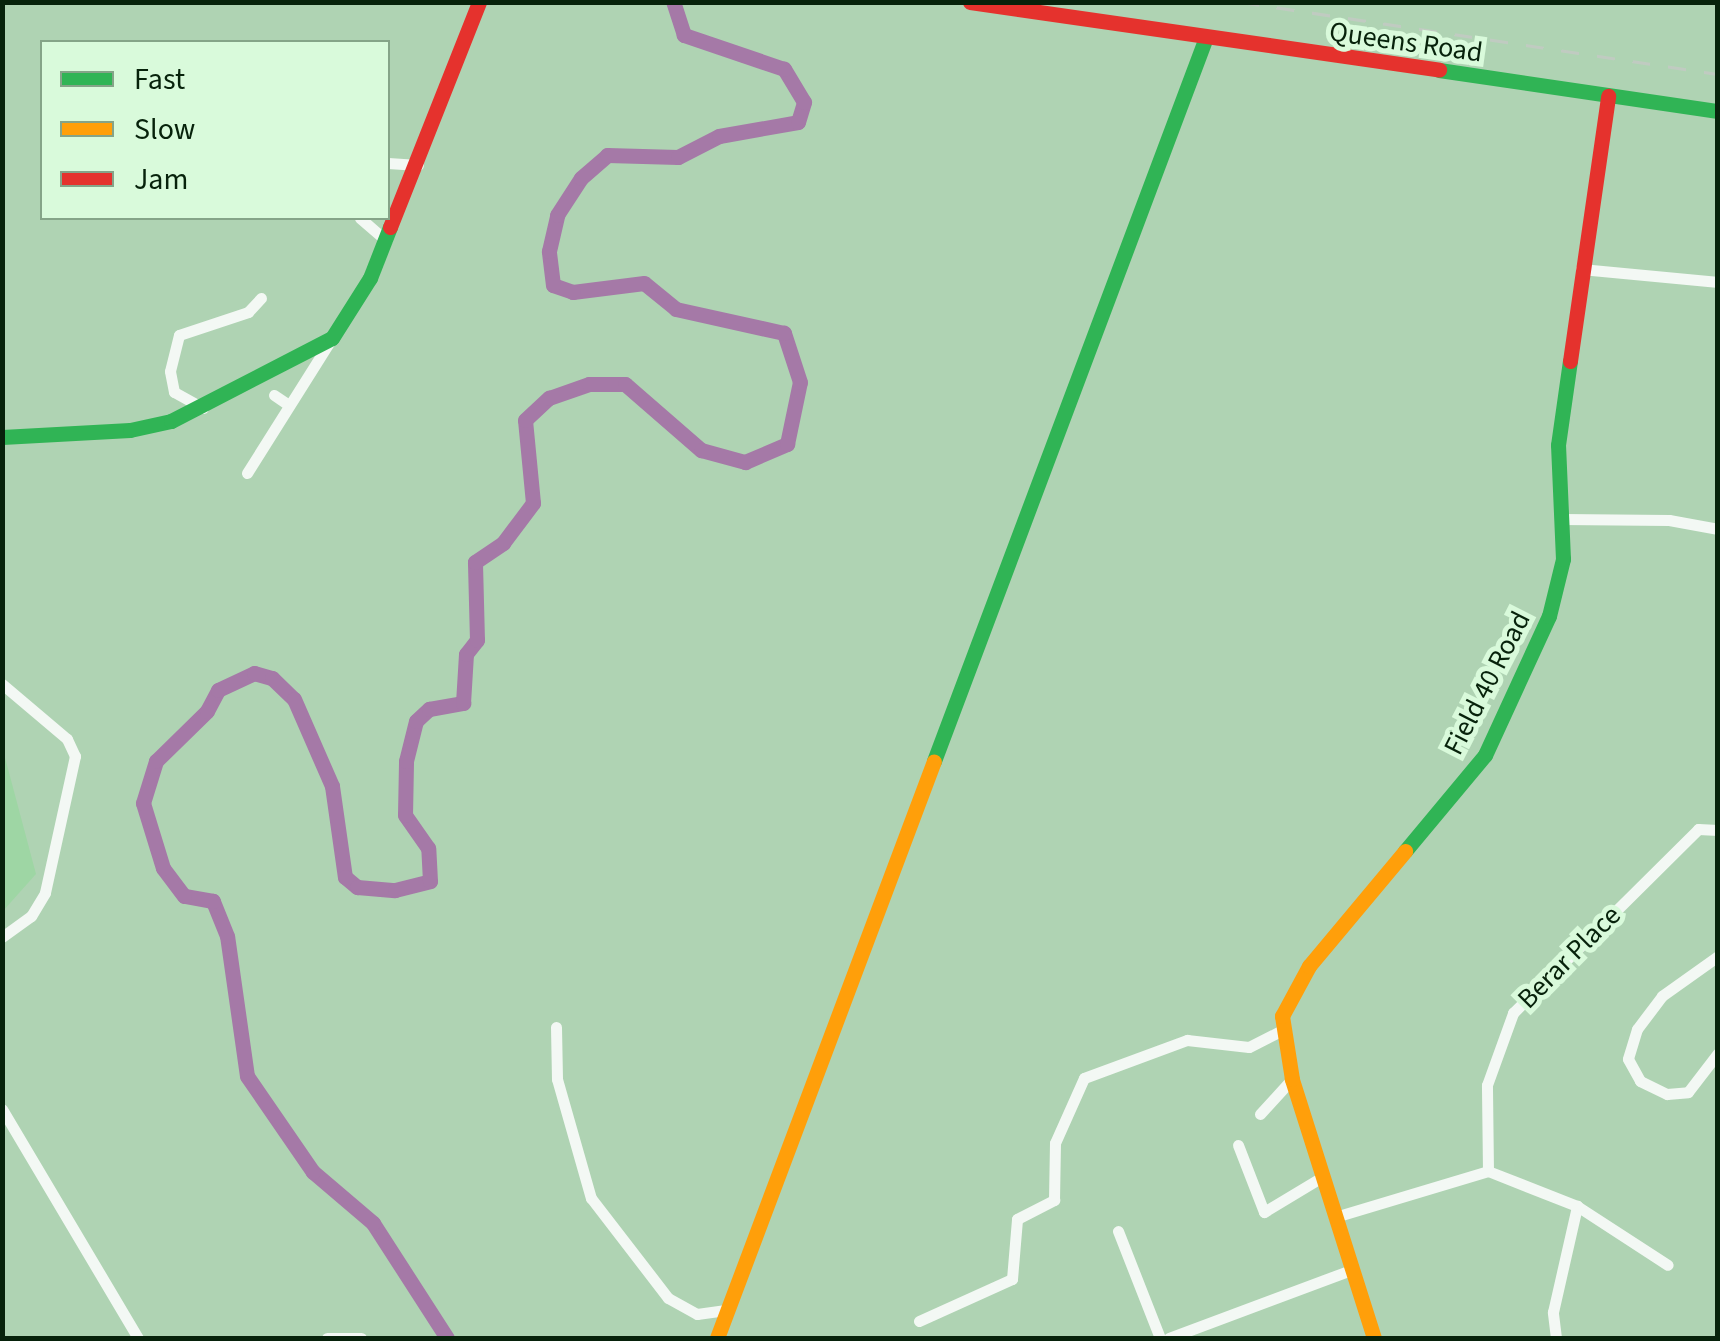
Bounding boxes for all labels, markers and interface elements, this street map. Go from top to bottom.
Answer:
street label: Queens Road [1327,15,1485,69]
legend [40,40,390,220]
text: Fast [134,58,185,101]
text: Slow [134,108,195,151]
text: Jam [134,158,188,201]
street label: Field 40 Road [1437,606,1537,760]
street label: Berar Place [1510,898,1628,1016]

